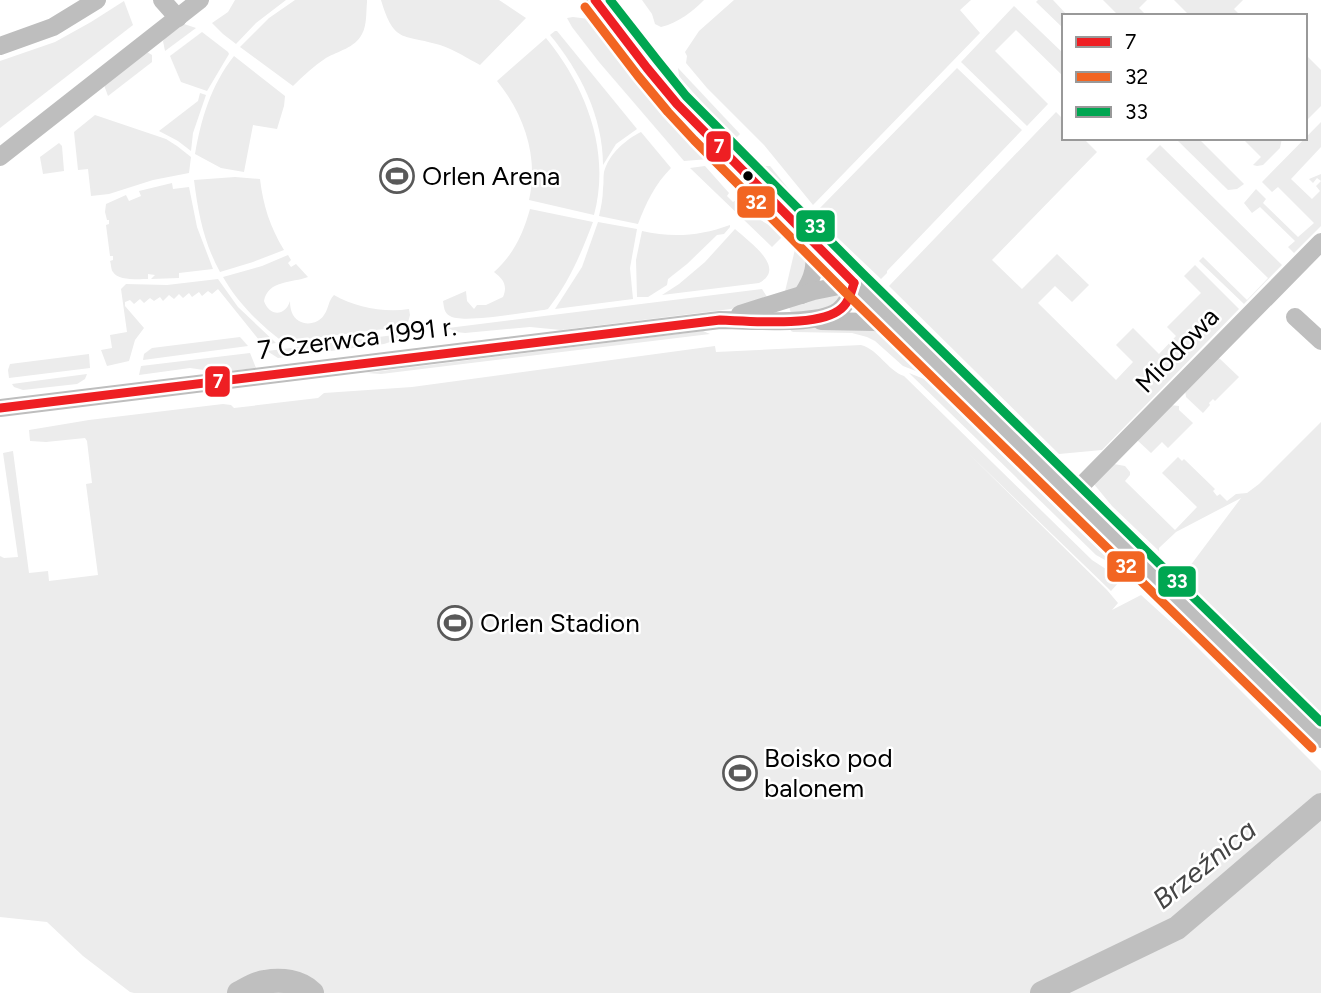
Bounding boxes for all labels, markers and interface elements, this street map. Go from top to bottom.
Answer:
legend [1062,14,1307,140]
text: 7 [1125,29,1136,54]
text: 32 [1125,64,1148,89]
text: 33 [1125,99,1148,124]
line badge: 7 [705,130,732,163]
text: 7 [714,135,724,158]
sports icon: Orlen Arena [378,157,416,195]
place label: Orlen Arena [422,160,560,192]
unlabelled marker [741,169,755,183]
line badge: 32 [736,185,776,219]
text: 32 [745,191,767,214]
line badge: 33 [795,209,836,243]
text: 33 [804,215,826,238]
street label: Miodowa [1129,301,1225,399]
street label: 7 Czerwca 1991 r. [256,310,458,366]
line badge: 7 [204,365,231,398]
text: 7 [213,370,223,393]
line badge: 32 [1106,550,1146,583]
text: 32 [1115,555,1137,578]
line badge: 33 [1157,565,1197,598]
text: 33 [1166,570,1188,593]
sports icon: Orlen Stadion [436,604,474,642]
place label: Orlen Stadion [480,607,640,639]
place label: Boisko pod balonem [764,742,893,804]
sports icon: Boisko pod balonem [721,754,759,792]
water label: Brzeźnica [1145,812,1263,916]

